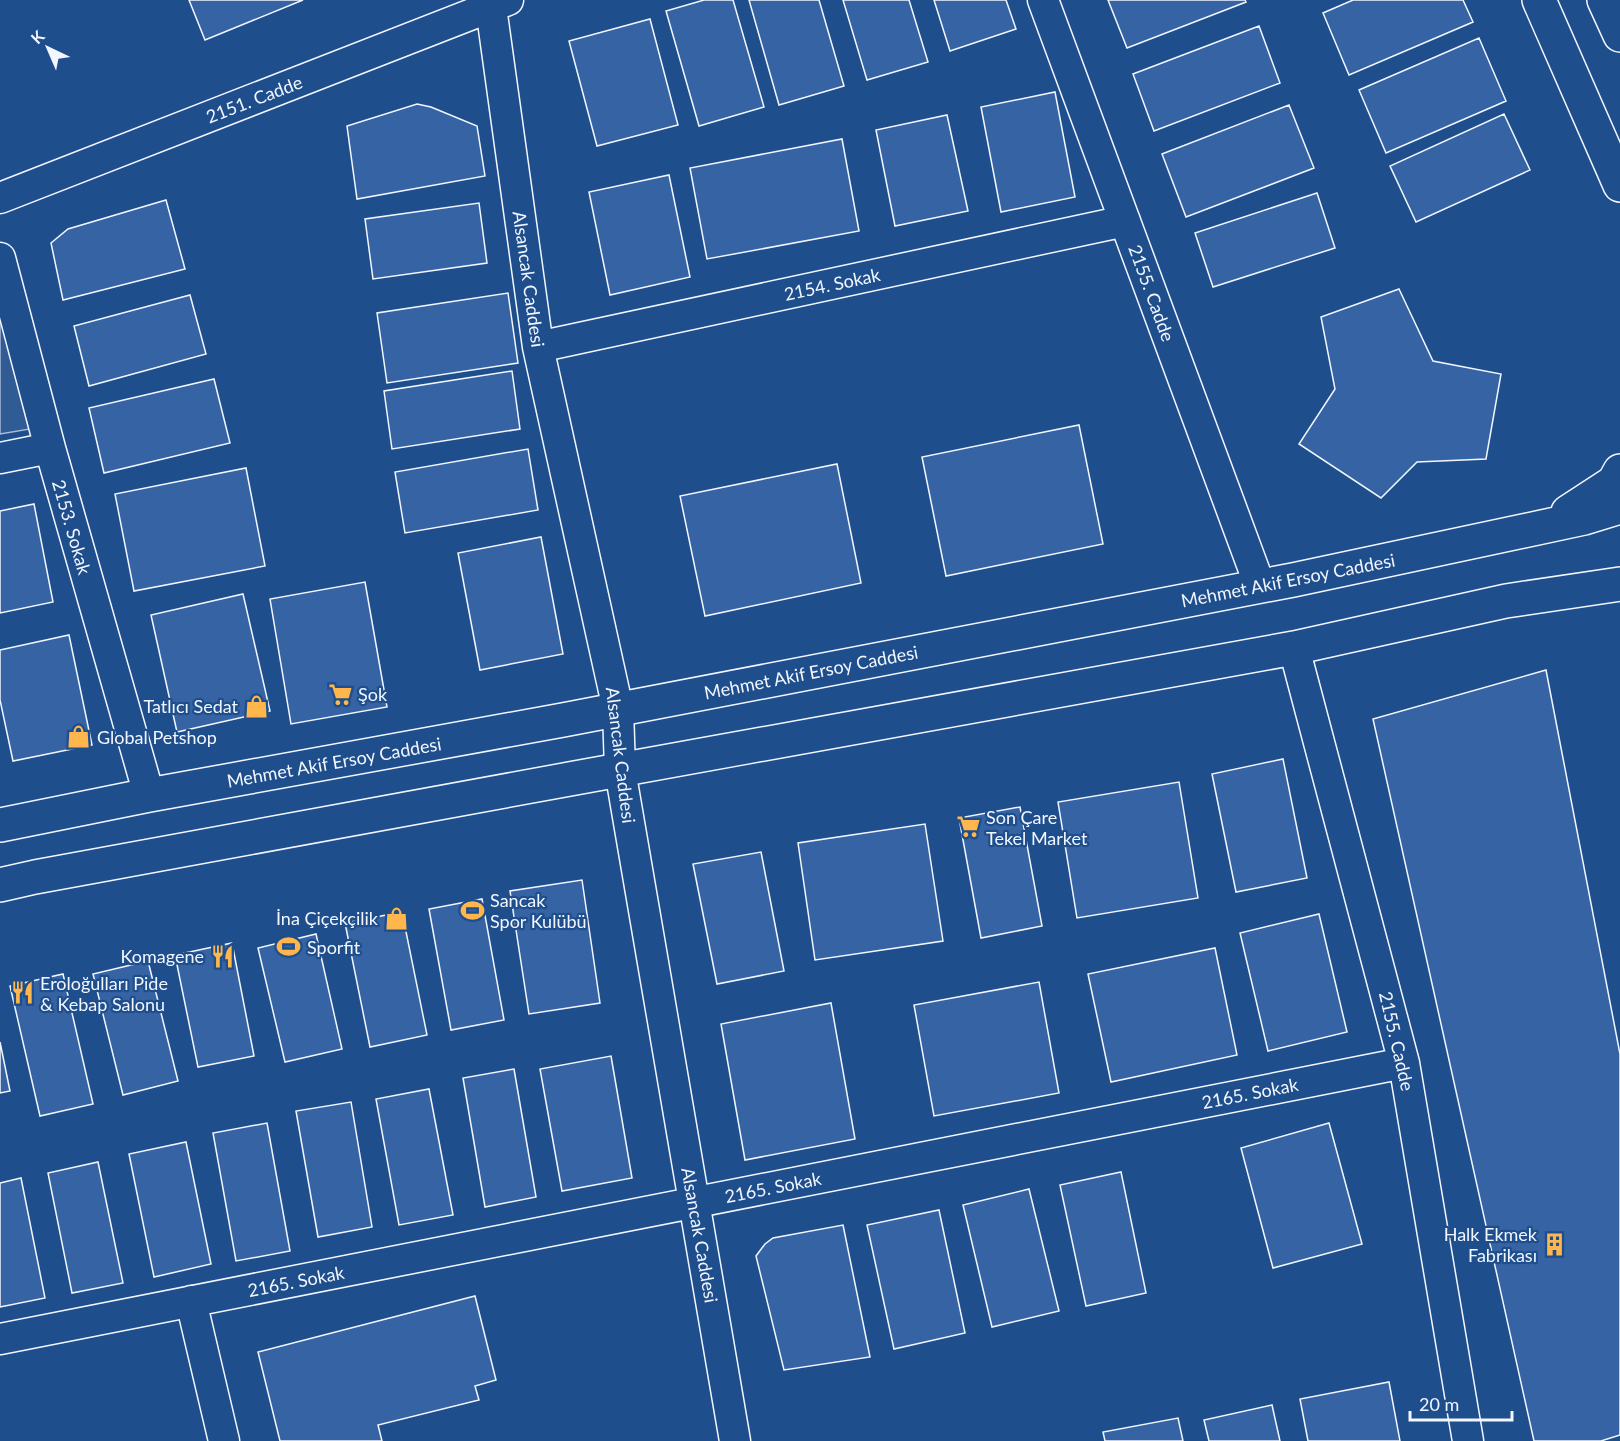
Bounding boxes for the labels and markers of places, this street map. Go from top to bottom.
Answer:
supermarket icon: Şok [327,681,353,707]
place label: Şok [358,683,388,705]
shop icon: Tatlıcı Sedat [243,693,269,719]
place label: Tatlıcı Sedat [143,695,239,717]
shop icon: Global Petshop [66,724,92,750]
place label: Global Petshop [97,726,217,748]
place label: Son Çare Tekel Market [986,806,1088,849]
supermarket icon: Son Çare Tekel Market [955,814,981,840]
place label: Sancak Spor Kulübü [490,889,587,932]
sports icon: Sancak Spor Kulübü [459,897,485,923]
shop icon: İna Çiçekçilik [383,905,409,931]
place label: İna Çiçekçilik [276,907,379,929]
sports icon: Sporfit [276,934,302,960]
place label: Sporfit [307,936,361,958]
restaurant icon: Komagene [209,943,235,969]
place label: Komagene [121,945,204,967]
place label: Eroloğulları Pide & Kebap Salonu [40,972,168,1015]
restaurant icon: Eroloğulları Pide & Kebap Salonu [9,980,35,1006]
place label: Halk Ekmek Fabrikası [1444,1223,1538,1266]
building icon: Halk Ekmek Fabrikası [1542,1231,1568,1257]

